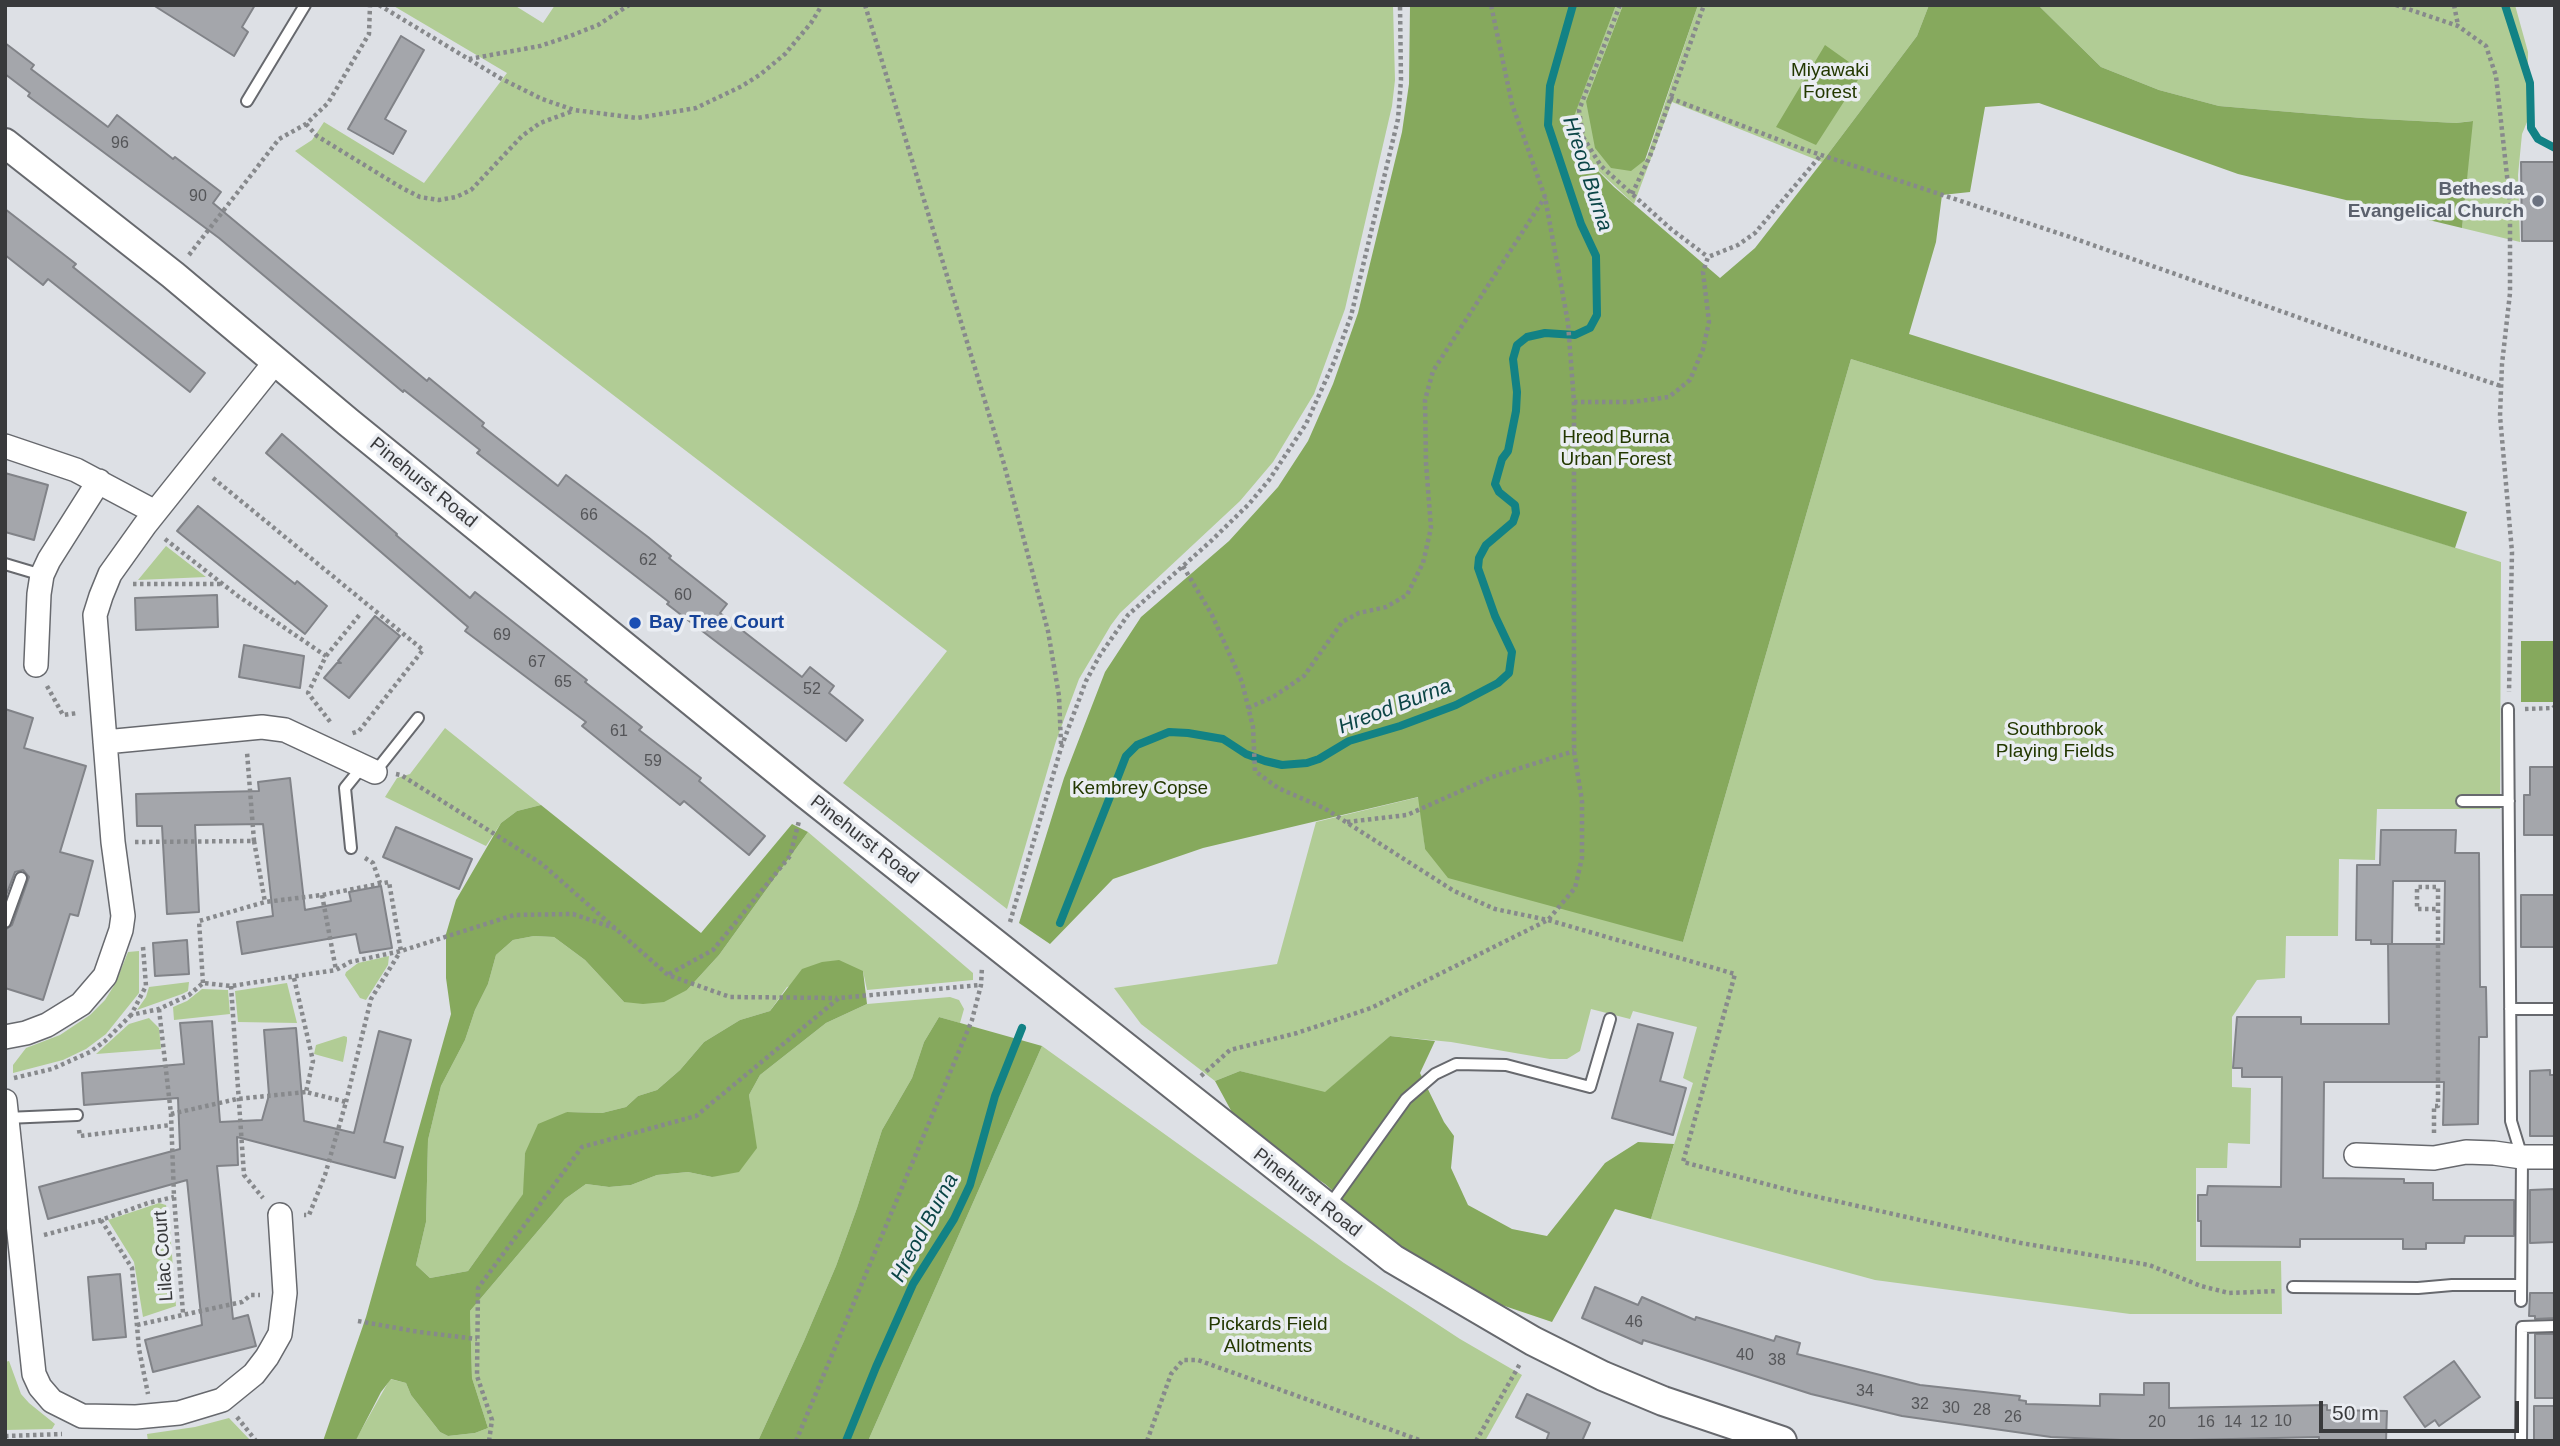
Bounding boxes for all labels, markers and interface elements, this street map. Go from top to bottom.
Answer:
park label: Miyawaki Forest [1791,60,1869,104]
water label: Hreod Burna [1557,113,1617,235]
house number: 96 [111,134,129,154]
place label: Bethesda Evangelical Church [2348,179,2524,223]
house number: 90 [189,187,207,207]
marker: Bethesda Evangelical Church [2530,193,2546,209]
park label: Hreod Burna Urban Forest [1561,427,1671,471]
street label: Pinehurst Road [365,433,481,533]
house number: 66 [580,506,598,526]
house number: 62 [639,551,657,571]
house number: 60 [674,586,692,606]
place label: Bay Tree Court [649,612,784,634]
marker: Bay Tree Court [627,615,643,631]
house number: 69 [493,626,511,646]
house number: 67 [528,653,546,673]
house number: 65 [554,673,572,693]
water label: Hreod Burna [1335,674,1455,740]
house number: 52 [803,680,821,700]
park label: Southbrook Playing Fields [1996,719,2114,763]
house number: 61 [610,722,628,742]
house number: 59 [644,752,662,772]
park label: Kembrey Copse [1072,778,1208,800]
street label: Pinehurst Road [805,791,923,889]
street label: Pinehurst Road [1248,1144,1366,1242]
water label: Hreod Burna [886,1170,964,1286]
street label: Lilac Court [149,1210,179,1302]
house number: 46 [1625,1313,1643,1333]
park label: Pickards Field Allotments [1208,1314,1328,1358]
house number: 40 [1736,1346,1754,1366]
house number: 38 [1768,1351,1786,1371]
house number: 34 [1856,1382,1874,1402]
scale bar [2322,1386,2522,1430]
house number: 32 [1911,1395,1929,1415]
house number: 30 [1942,1399,1960,1419]
house number: 28 [1973,1401,1991,1421]
text: 50 m [2332,1401,2379,1424]
house number: 26 [2004,1408,2022,1428]
house number: 10 [2274,1412,2292,1432]
house number: 20 [2148,1413,2166,1433]
house number: 16 [2197,1413,2215,1433]
house number: 14 [2224,1413,2242,1433]
house number: 12 [2250,1413,2268,1433]

